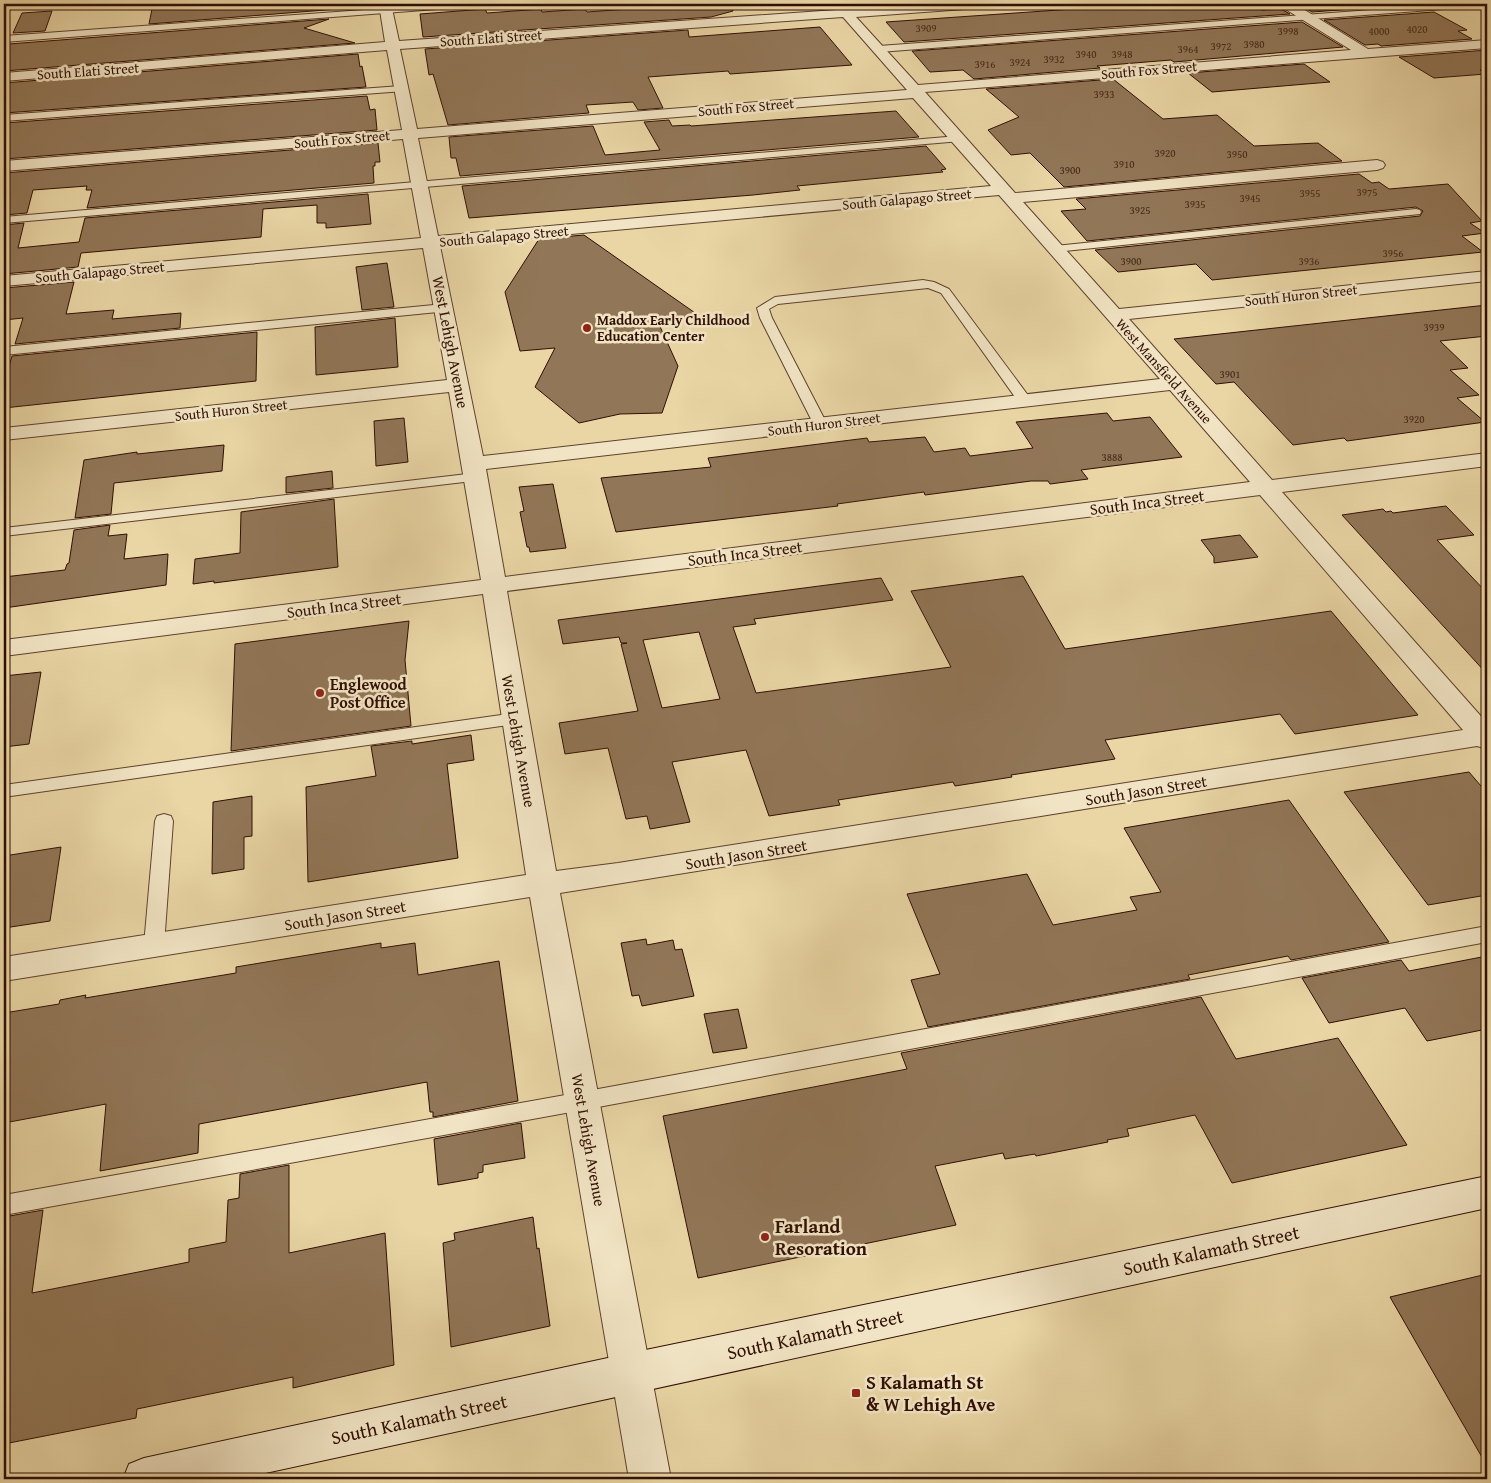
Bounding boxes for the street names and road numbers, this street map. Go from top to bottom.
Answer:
street label: South Elati Street [439,24,543,52]
street label: South Fox Street [1100,56,1198,84]
street label: South Elati Street [36,57,140,85]
street label: South Fox Street [697,93,795,121]
street label: South Fox Street [293,125,391,153]
street label: South Galapago Street [842,183,972,215]
street label: South Galapago Street [439,220,569,252]
street label: South Galapago Street [35,256,165,288]
street label: West Lehigh Avenue [426,274,476,410]
street label: South Huron Street [1244,279,1358,311]
street label: West Mansfield Avenue [1111,314,1217,428]
street label: South Huron Street [174,394,288,426]
street label: South Huron Street [767,407,882,441]
street label: South Inca Street [1088,483,1206,521]
street label: South Inca Street [686,534,804,572]
street label: South Inca Street [285,586,403,624]
street label: West Lehigh Avenue [496,673,542,809]
street label: South Jason Street [1083,768,1209,811]
street label: South Jason Street [683,832,809,875]
street label: South Jason Street [282,893,408,936]
street label: West Lehigh Avenue [566,1072,612,1208]
street label: South Kalamath Street [1120,1218,1302,1282]
street label: South Kalamath Street [724,1302,906,1366]
street label: South Kalamath Street [328,1387,510,1451]

